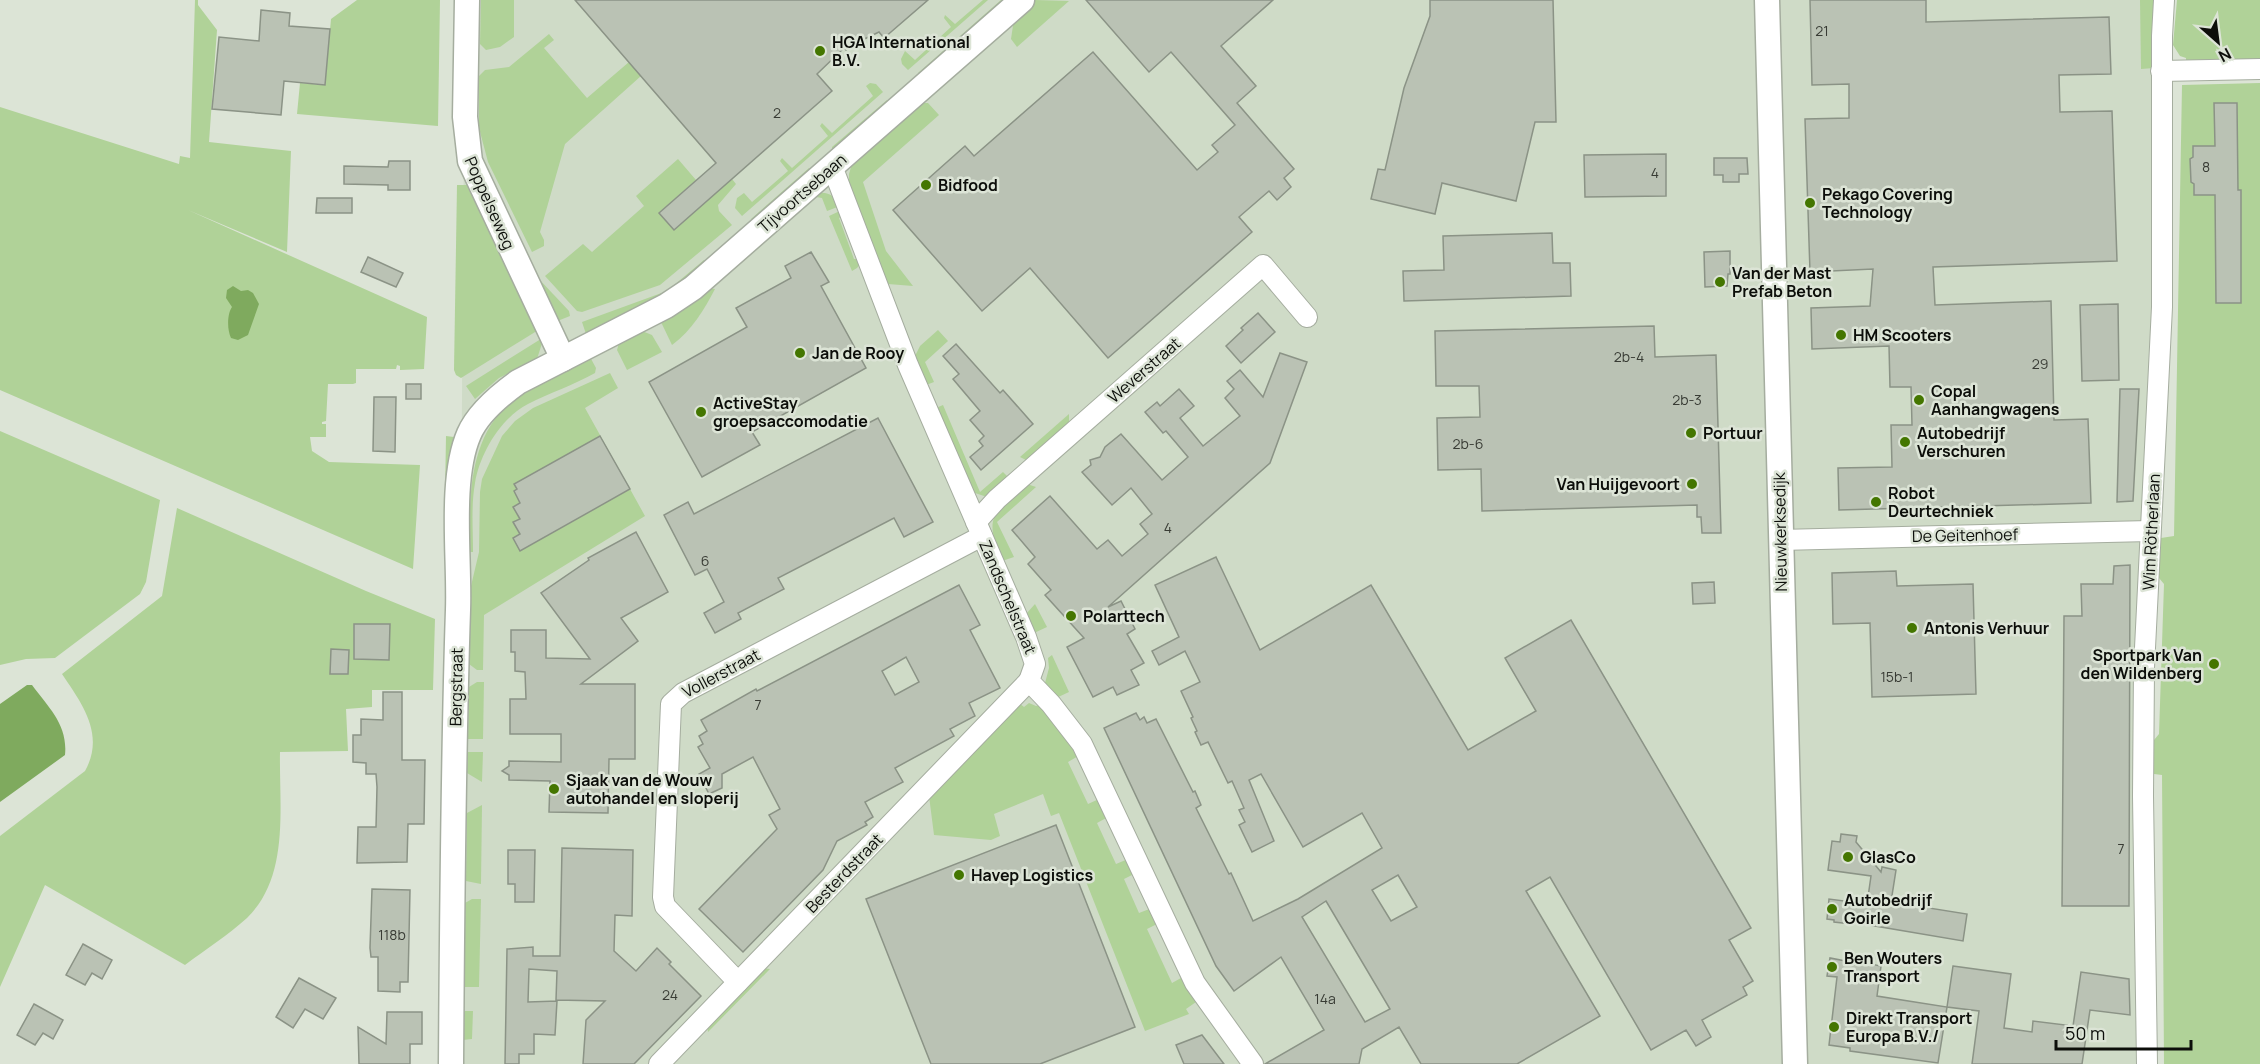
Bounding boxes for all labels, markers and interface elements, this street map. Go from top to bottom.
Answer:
north arrow [2188,12,2248,72]
house number: 21 [1815,21,1829,40]
place label: HGA International B.V. [832,31,970,71]
text: N [2215,43,2235,68]
marker: HGA International B.V. [813,44,827,58]
house number: 2 [773,103,781,122]
street label: Tijvoortsebaan [753,148,851,238]
street label: Poppelseweg [460,153,520,253]
house number: 8 [2202,157,2210,176]
house number: 4 [1651,163,1659,182]
place label: Bidfood [938,174,998,196]
marker: Bidfood [919,178,933,192]
place label: Pekago Covering Technology [1822,183,1953,223]
marker: Pekago Covering Technology [1803,196,1817,210]
place label: Van der Mast Prefab Beton [1732,262,1832,302]
marker: Van der Mast Prefab Beton [1713,275,1727,289]
place label: HM Scooters [1853,324,1952,346]
marker: HM Scooters [1834,328,1848,342]
street label: Weverstraat [1103,332,1185,408]
place label: Jan de Rooy [812,342,904,364]
marker: Jan de Rooy [793,346,807,360]
house number: 2b-4 [1614,347,1644,366]
house number: 29 [2032,354,2048,373]
place label: Copal Aanhangwagens [1931,380,2060,420]
house number: 2b-3 [1672,390,1702,409]
place label: ActiveStay groepsaccomodatie [713,392,868,432]
marker: Copal Aanhangwagens [1912,393,1926,407]
marker: ActiveStay groepsaccomodatie [694,405,708,419]
place label: Portuur [1703,422,1763,444]
place label: Autobedrijf Verschuren [1917,422,2006,462]
marker: Portuur [1684,426,1698,440]
house number: 2b-6 [1453,434,1483,453]
marker: Autobedrijf Verschuren [1898,435,1912,449]
street label: Nieuwkerksedijk [1768,471,1792,592]
place label: Van Huijgevoort [1557,473,1680,495]
street label: Wim Rötherlaan [2137,473,2165,591]
marker: Van Huijgevoort [1685,477,1699,491]
place label: Robot Deurtechniek [1888,482,1994,522]
marker: Robot Deurtechniek [1869,495,1883,509]
house number: 4 [1164,518,1172,537]
street label: De Geitenhoef [1912,523,2019,547]
street label: Zandschelstraat [974,537,1042,657]
house number: 6 [701,551,709,570]
place label: Polarttech [1083,605,1165,627]
marker: Polarttech [1064,609,1078,623]
place label: Antonis Verhuur [1924,617,2049,639]
marker: Antonis Verhuur [1905,621,1919,635]
street label: Vollerstraat [678,643,764,703]
place label: Sportpark Van den Wildenberg [2081,644,2202,684]
street label: Bergstraat [444,648,468,726]
marker: Sportpark Van den Wildenberg [2207,657,2221,671]
house number: 15b-1 [1880,667,1914,686]
house number: 7 [754,695,762,714]
place label: Sjaak van de Wouw autohandel en sloperij [566,769,739,809]
marker: Sjaak van de Wouw autohandel en sloperij [547,782,561,796]
street label: Besterdstraat [800,828,888,918]
house number: 7 [2117,839,2125,858]
place label: GlasCo [1860,846,1916,868]
marker: GlasCo [1841,850,1855,864]
place label: Havep Logistics [971,864,1093,886]
marker: Havep Logistics [952,868,966,882]
place label: Autobedrijf Goirle [1844,889,1932,929]
marker: Autobedrijf Goirle [1825,902,1839,916]
house number: 118b [378,925,406,944]
place label: Ben Wouters Transport [1844,947,1942,987]
marker: Ben Wouters Transport [1825,960,1839,974]
house number: 24 [662,985,678,1004]
house number: 14a [1314,989,1336,1008]
place label: Direkt Transport Europa B.V./ [1846,1007,1972,1047]
scale bar [2056,1013,2191,1051]
marker: Direkt Transport Europa B.V./ [1827,1020,1841,1034]
text: 50 m [2065,1021,2105,1045]

